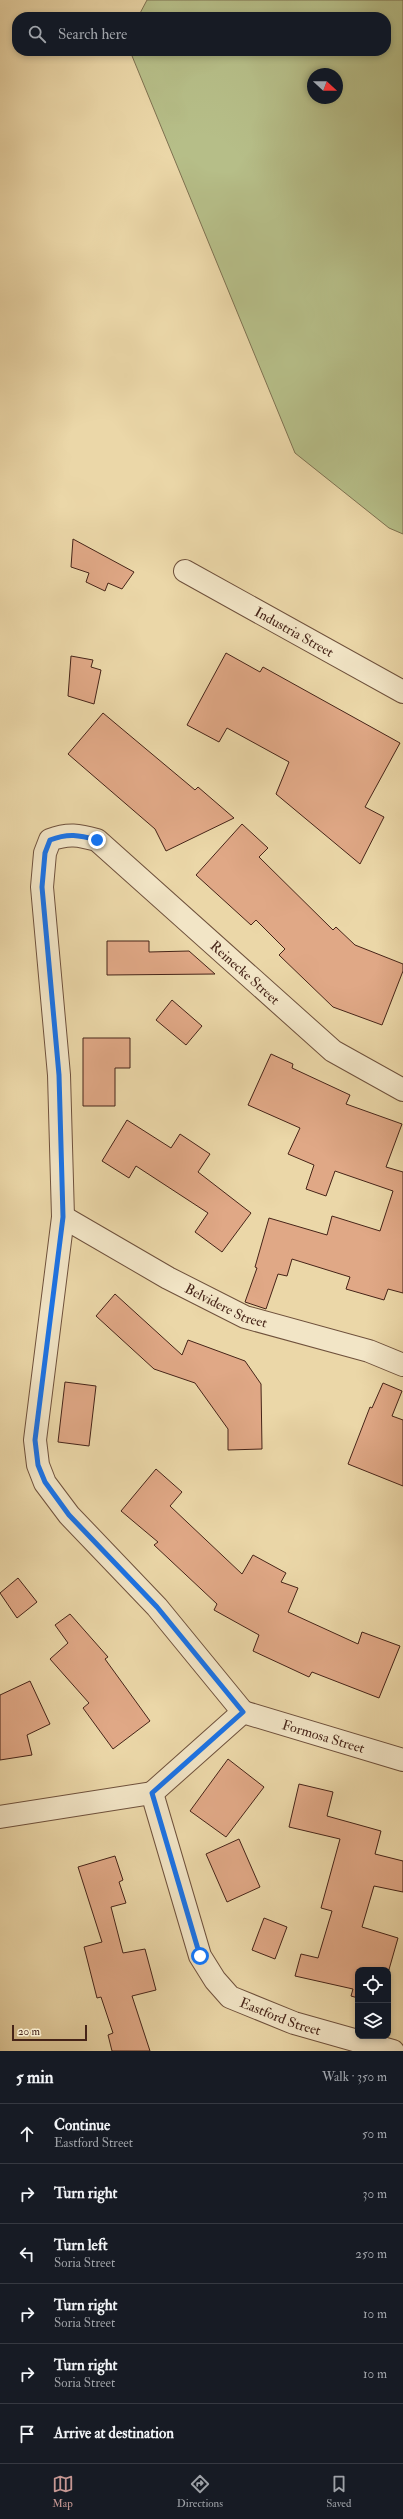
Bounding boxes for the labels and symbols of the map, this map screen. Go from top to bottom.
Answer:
north arrow [307,68,343,104]
street label: Industria Street [252,603,337,661]
route end [88,831,106,849]
street label: Reinecke Street [207,937,283,1009]
street label: Belvidere Street [182,1280,269,1332]
street label: Formosa Street [280,1716,367,1757]
route start [191,1947,209,1965]
street label: Eastford Street [237,1994,323,2039]
scale bar [12,2023,87,2042]

